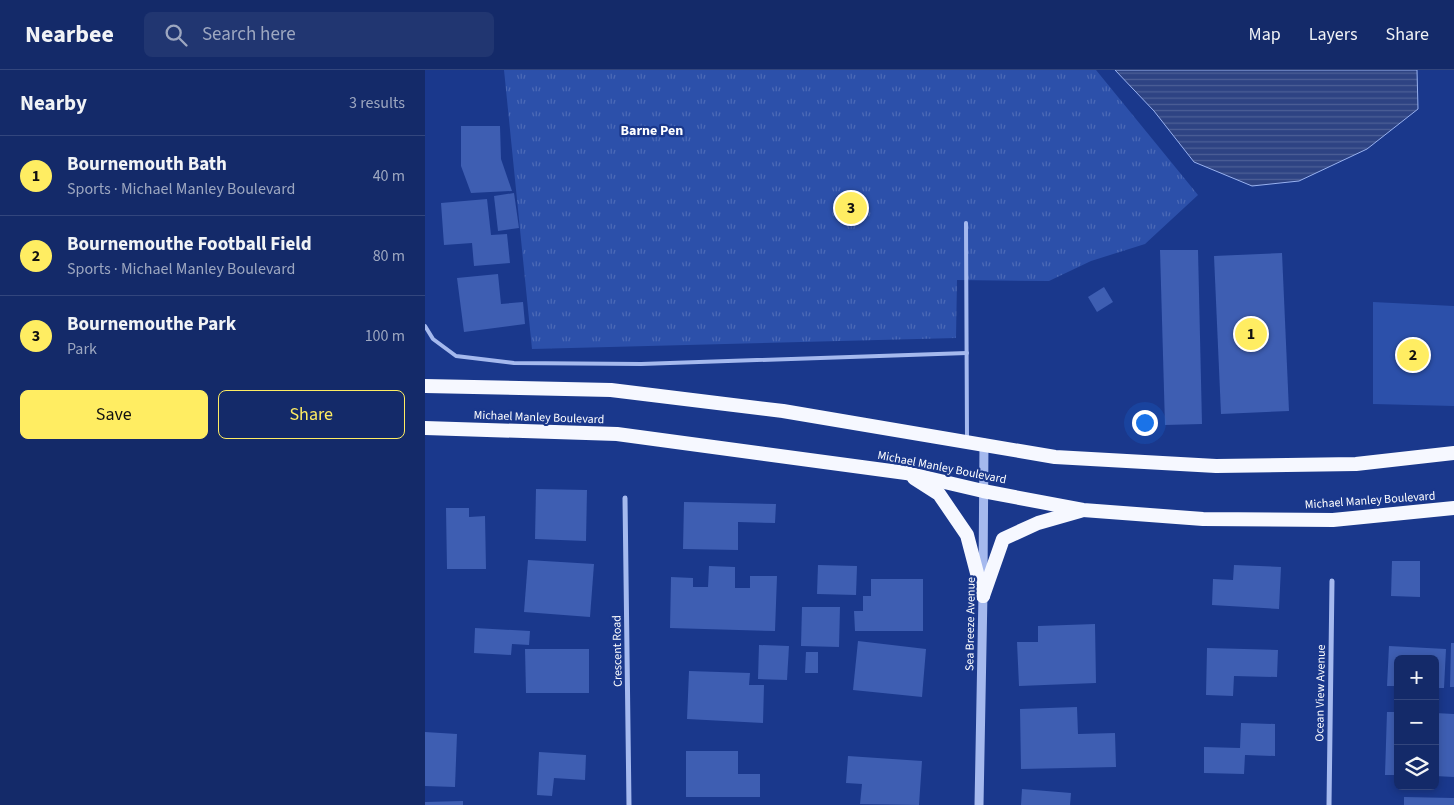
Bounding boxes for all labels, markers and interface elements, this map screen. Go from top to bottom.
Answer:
search box [144,12,494,57]
text: Nearbee [25,17,114,52]
icon: search [162,21,190,49]
text: Search here [202,21,296,48]
text: Map [1249,22,1281,47]
text: Layers [1309,22,1358,47]
text: Share [1386,22,1429,47]
text: Nearby [20,88,87,118]
text: 3 results [349,92,405,114]
district label: Barne Pen [621,121,683,141]
text: Bournemouth Bath [67,151,227,178]
text: 1 [32,165,40,187]
text: 40 m [373,165,405,187]
text: Sports · Michael Manley Boulevard [67,178,295,200]
pin: 3 [835,189,867,227]
text: Bournemouthe Football Field [67,231,312,258]
text: 2 [32,245,40,267]
text: 80 m [373,245,405,267]
text: Sports · Michael Manley Boulevard [67,258,295,280]
text: Bournemouthe Park [67,311,236,338]
pin: 1 [1235,315,1267,353]
text: 3 [32,325,40,347]
text: 100 m [365,325,405,347]
pin: 2 [1397,336,1429,374]
text: Park [67,338,97,360]
button: Save [20,390,208,439]
button: Share [218,390,405,439]
street label: Michael Manley Boulevard [473,407,605,428]
your location [1132,410,1158,436]
street label: Michael Manley Boulevard [876,447,1008,488]
street label: Michael Manley Boulevard [1304,487,1436,514]
street label: Sea Breeze Avenue [961,577,980,671]
street label: Crescent Road [608,615,627,687]
street label: Ocean View Avenue [1311,644,1330,742]
map controls [1394,655,1439,790]
button: + [1394,655,1439,700]
button: − [1394,700,1439,745]
button: layers [1394,745,1439,790]

